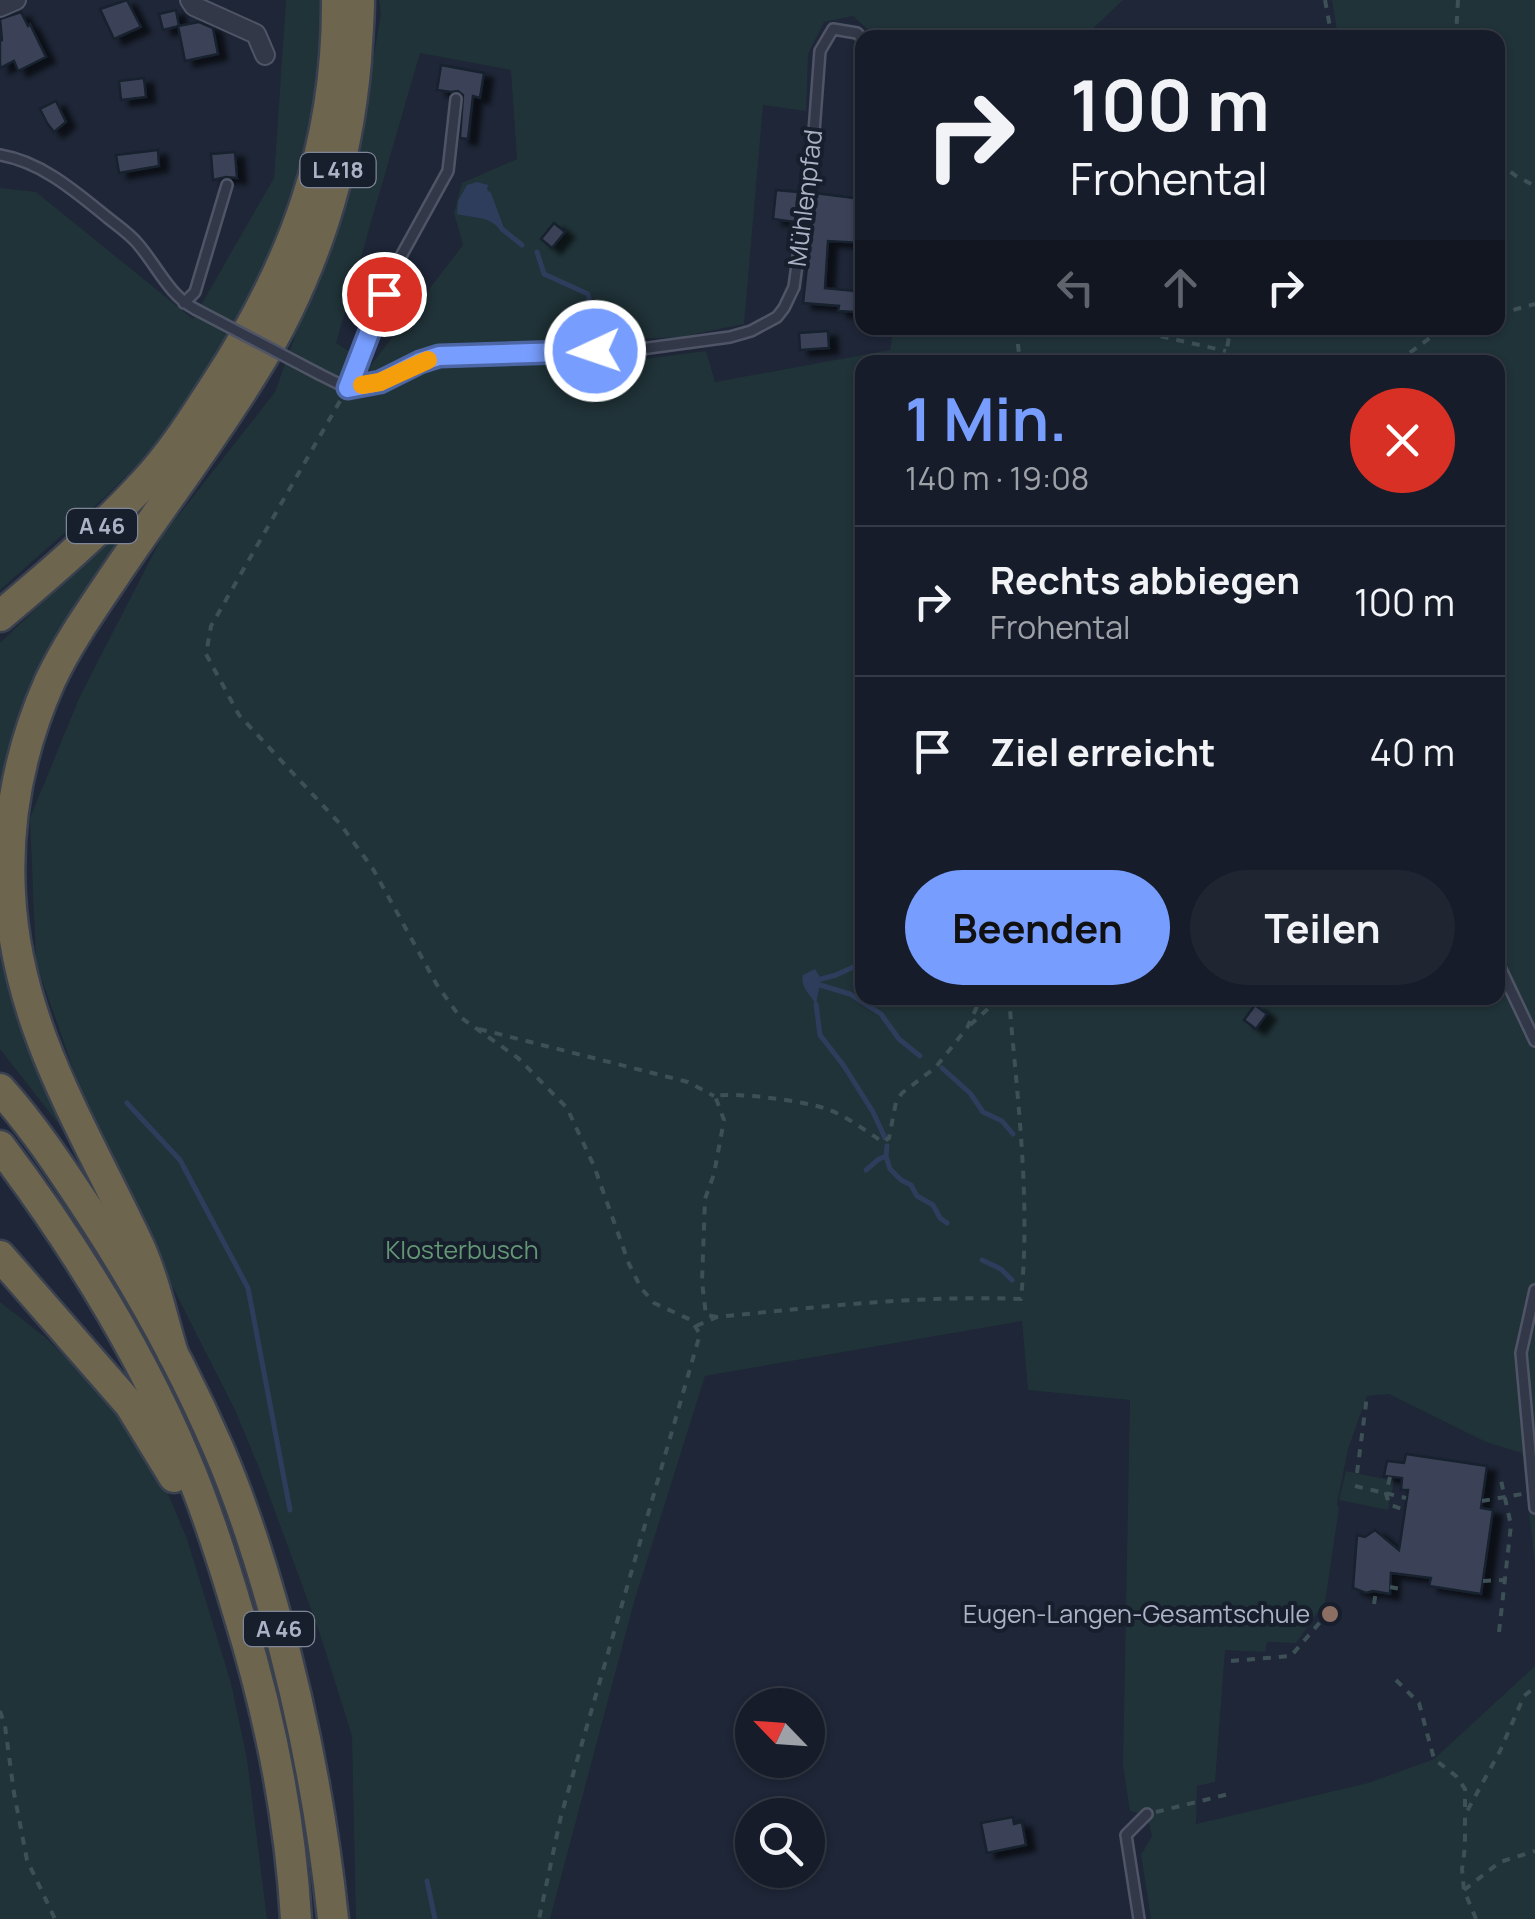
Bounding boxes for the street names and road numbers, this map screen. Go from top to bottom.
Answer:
street label: Mühlenpfad [779,127,830,268]
road number: L 418 [300,153,376,187]
road number: A 46 [67,509,137,543]
road number: A 46 [244,1612,314,1646]

